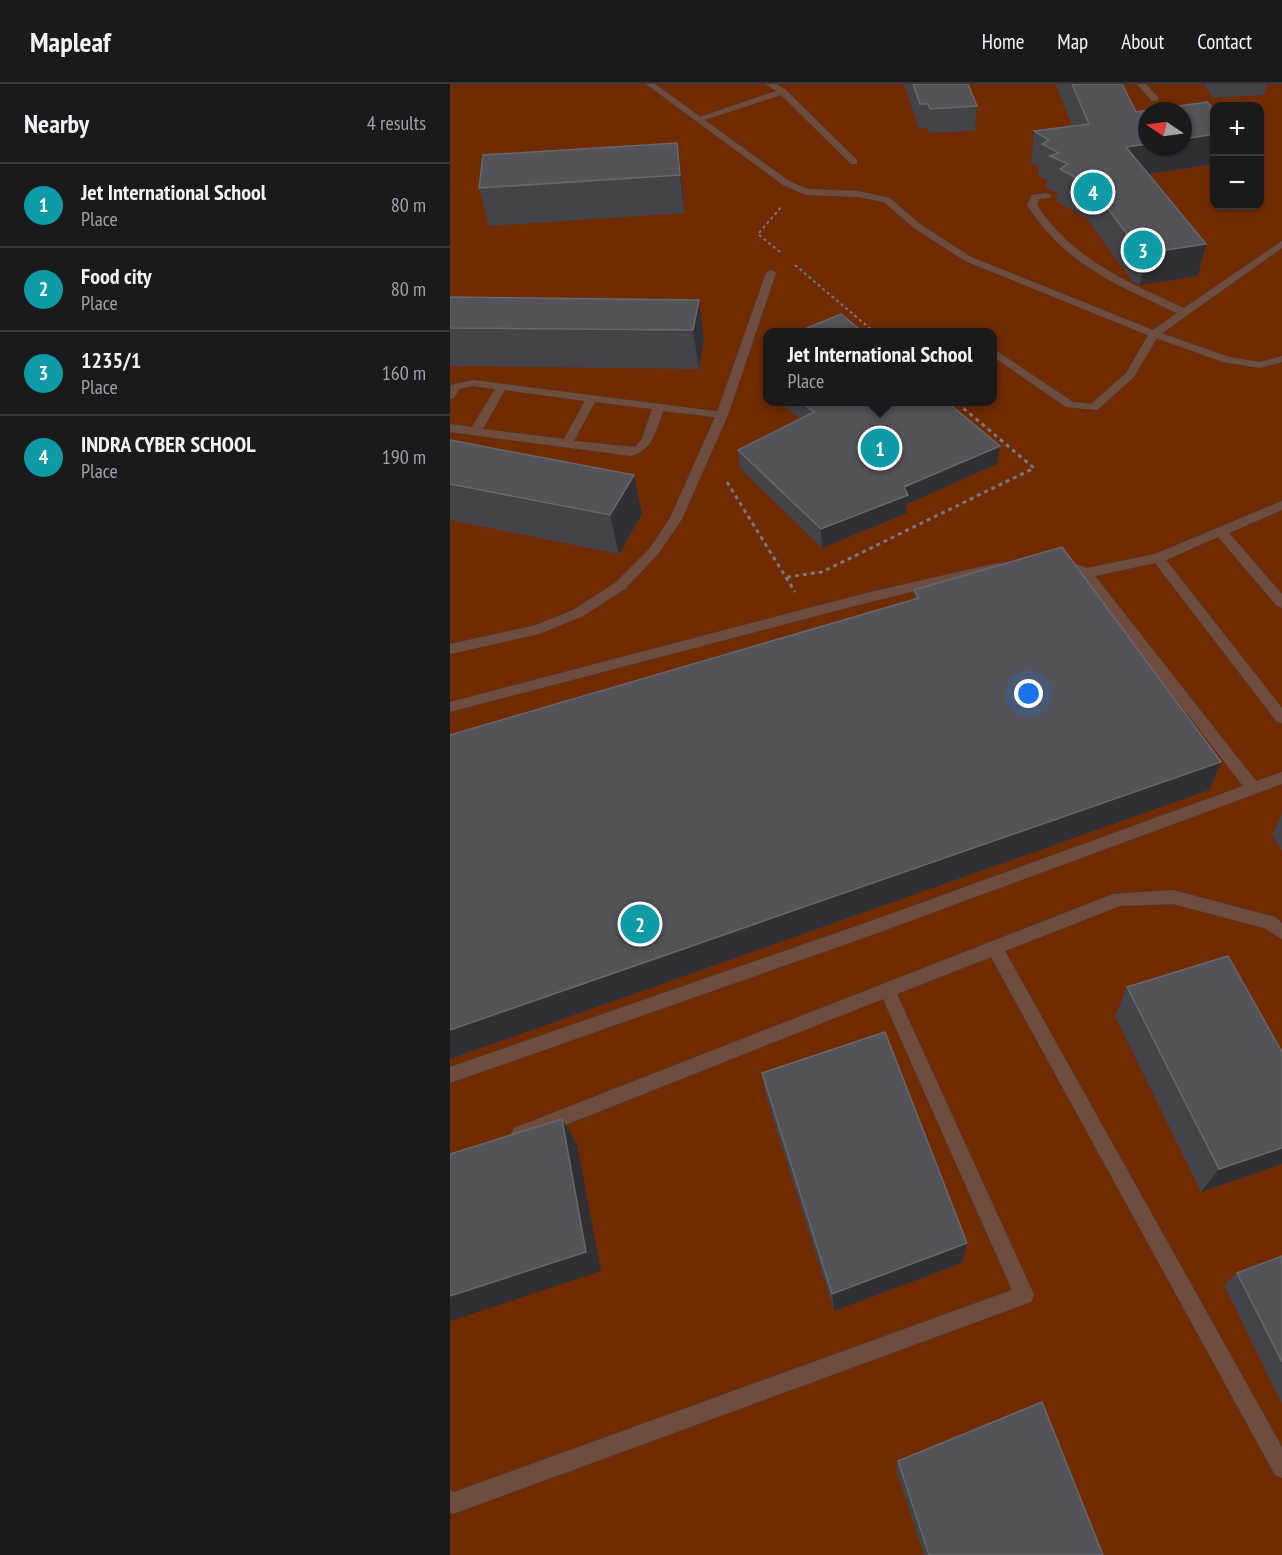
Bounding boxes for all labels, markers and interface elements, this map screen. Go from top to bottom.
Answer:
text: Mapleaf [30,23,111,60]
text: Home [982,28,1024,55]
text: Map [1057,28,1088,55]
text: About [1121,28,1164,55]
text: Contact [1197,28,1252,55]
north arrow [1138,102,1192,156]
map controls [1210,102,1264,210]
button: + [1210,102,1264,156]
text: Nearby [24,107,89,140]
text: 4 results [367,110,426,136]
button: − [1210,156,1264,210]
pin: 4 [1074,170,1112,214]
text: Jet International School [81,178,266,206]
text: 1 [39,192,48,218]
text: 80 m [391,192,426,218]
text: Place [81,206,118,232]
pin: 3 [1124,228,1162,272]
text: Food city [81,262,152,290]
text: 2 [39,276,48,302]
text: 80 m [391,276,426,302]
text: Place [81,290,118,316]
popup [763,328,997,406]
text: Jet International School [787,340,973,368]
text: 1235/1 [81,346,141,374]
text: 3 [39,360,48,386]
text: 160 m [382,360,426,386]
text: Place [787,368,824,394]
text: Place [81,374,118,400]
pin: 1 [860,426,900,470]
text: INDRA CYBER SCHOOL [81,430,256,458]
text: 4 [39,444,48,470]
text: 190 m [382,444,426,470]
text: Place [81,458,118,484]
your location [1014,679,1043,708]
pin: 2 [620,902,660,946]

